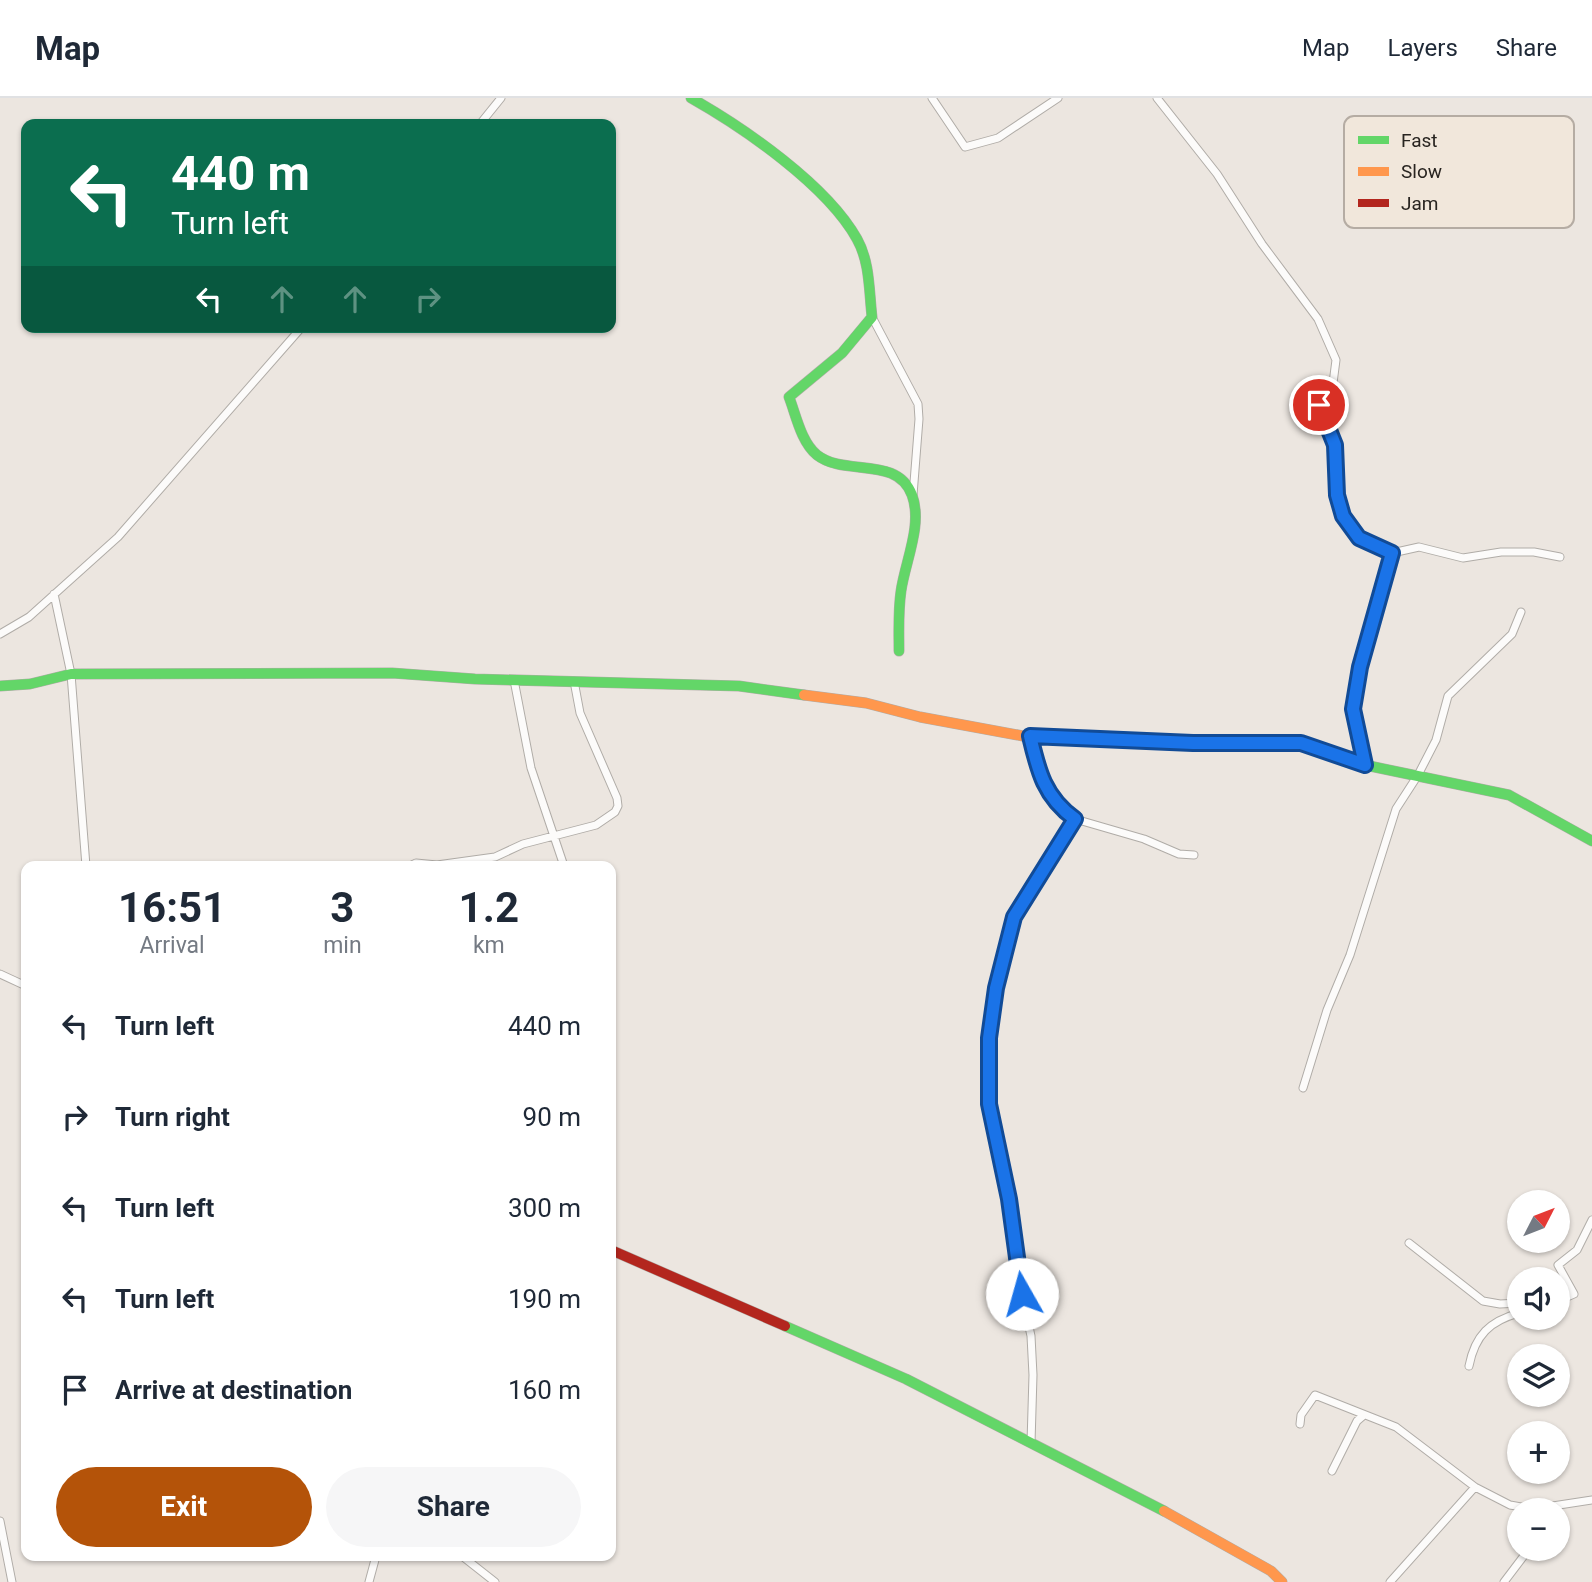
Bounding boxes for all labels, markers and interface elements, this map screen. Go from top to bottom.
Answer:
text: Map [35,29,100,68]
text: Map [1302,34,1350,62]
text: Layers [1388,34,1458,62]
text: Share [1496,34,1557,62]
legend [1344,116,1574,228]
text: Fast [1401,129,1438,152]
text: 440 m [171,145,310,202]
icon: left [56,147,147,238]
text: Slow [1401,160,1442,183]
text: Jam [1401,192,1438,215]
text: Turn left [171,204,289,242]
icon: left [190,280,228,318]
icon: ahead [263,280,301,318]
icon: ahead [336,280,374,318]
icon: right [409,280,447,318]
pin [1289,375,1349,435]
icon: arrive [1300,386,1338,424]
text: 16:51 [118,883,226,932]
text: 3 [330,883,354,932]
text: 1.2 [459,883,519,932]
text: Arrival [139,932,205,959]
text: min [323,932,362,959]
text: km [473,932,505,959]
icon: left [56,1007,94,1045]
text: Turn left [115,1011,214,1041]
text: 440 m [508,1011,581,1041]
icon: right [56,1098,94,1136]
text: Turn right [115,1102,230,1132]
text: 90 m [523,1102,581,1132]
icon: left [56,1189,94,1227]
north arrow [1507,1190,1570,1253]
map controls [1507,1190,1570,1561]
text: Turn left [115,1193,214,1223]
text: 300 m [508,1193,581,1223]
position arrow [985,1257,1059,1331]
button: sound [1507,1267,1570,1330]
icon: left [56,1280,94,1318]
text: Turn left [115,1284,214,1314]
text: 190 m [508,1284,581,1314]
button: layers [1507,1344,1570,1407]
icon: arrive [56,1371,94,1409]
text: Arrive at destination [115,1375,352,1405]
text: 160 m [508,1375,581,1405]
button: + [1507,1421,1570,1484]
button: Exit [56,1467,312,1547]
button: Share [326,1467,581,1547]
button: − [1507,1498,1570,1561]

